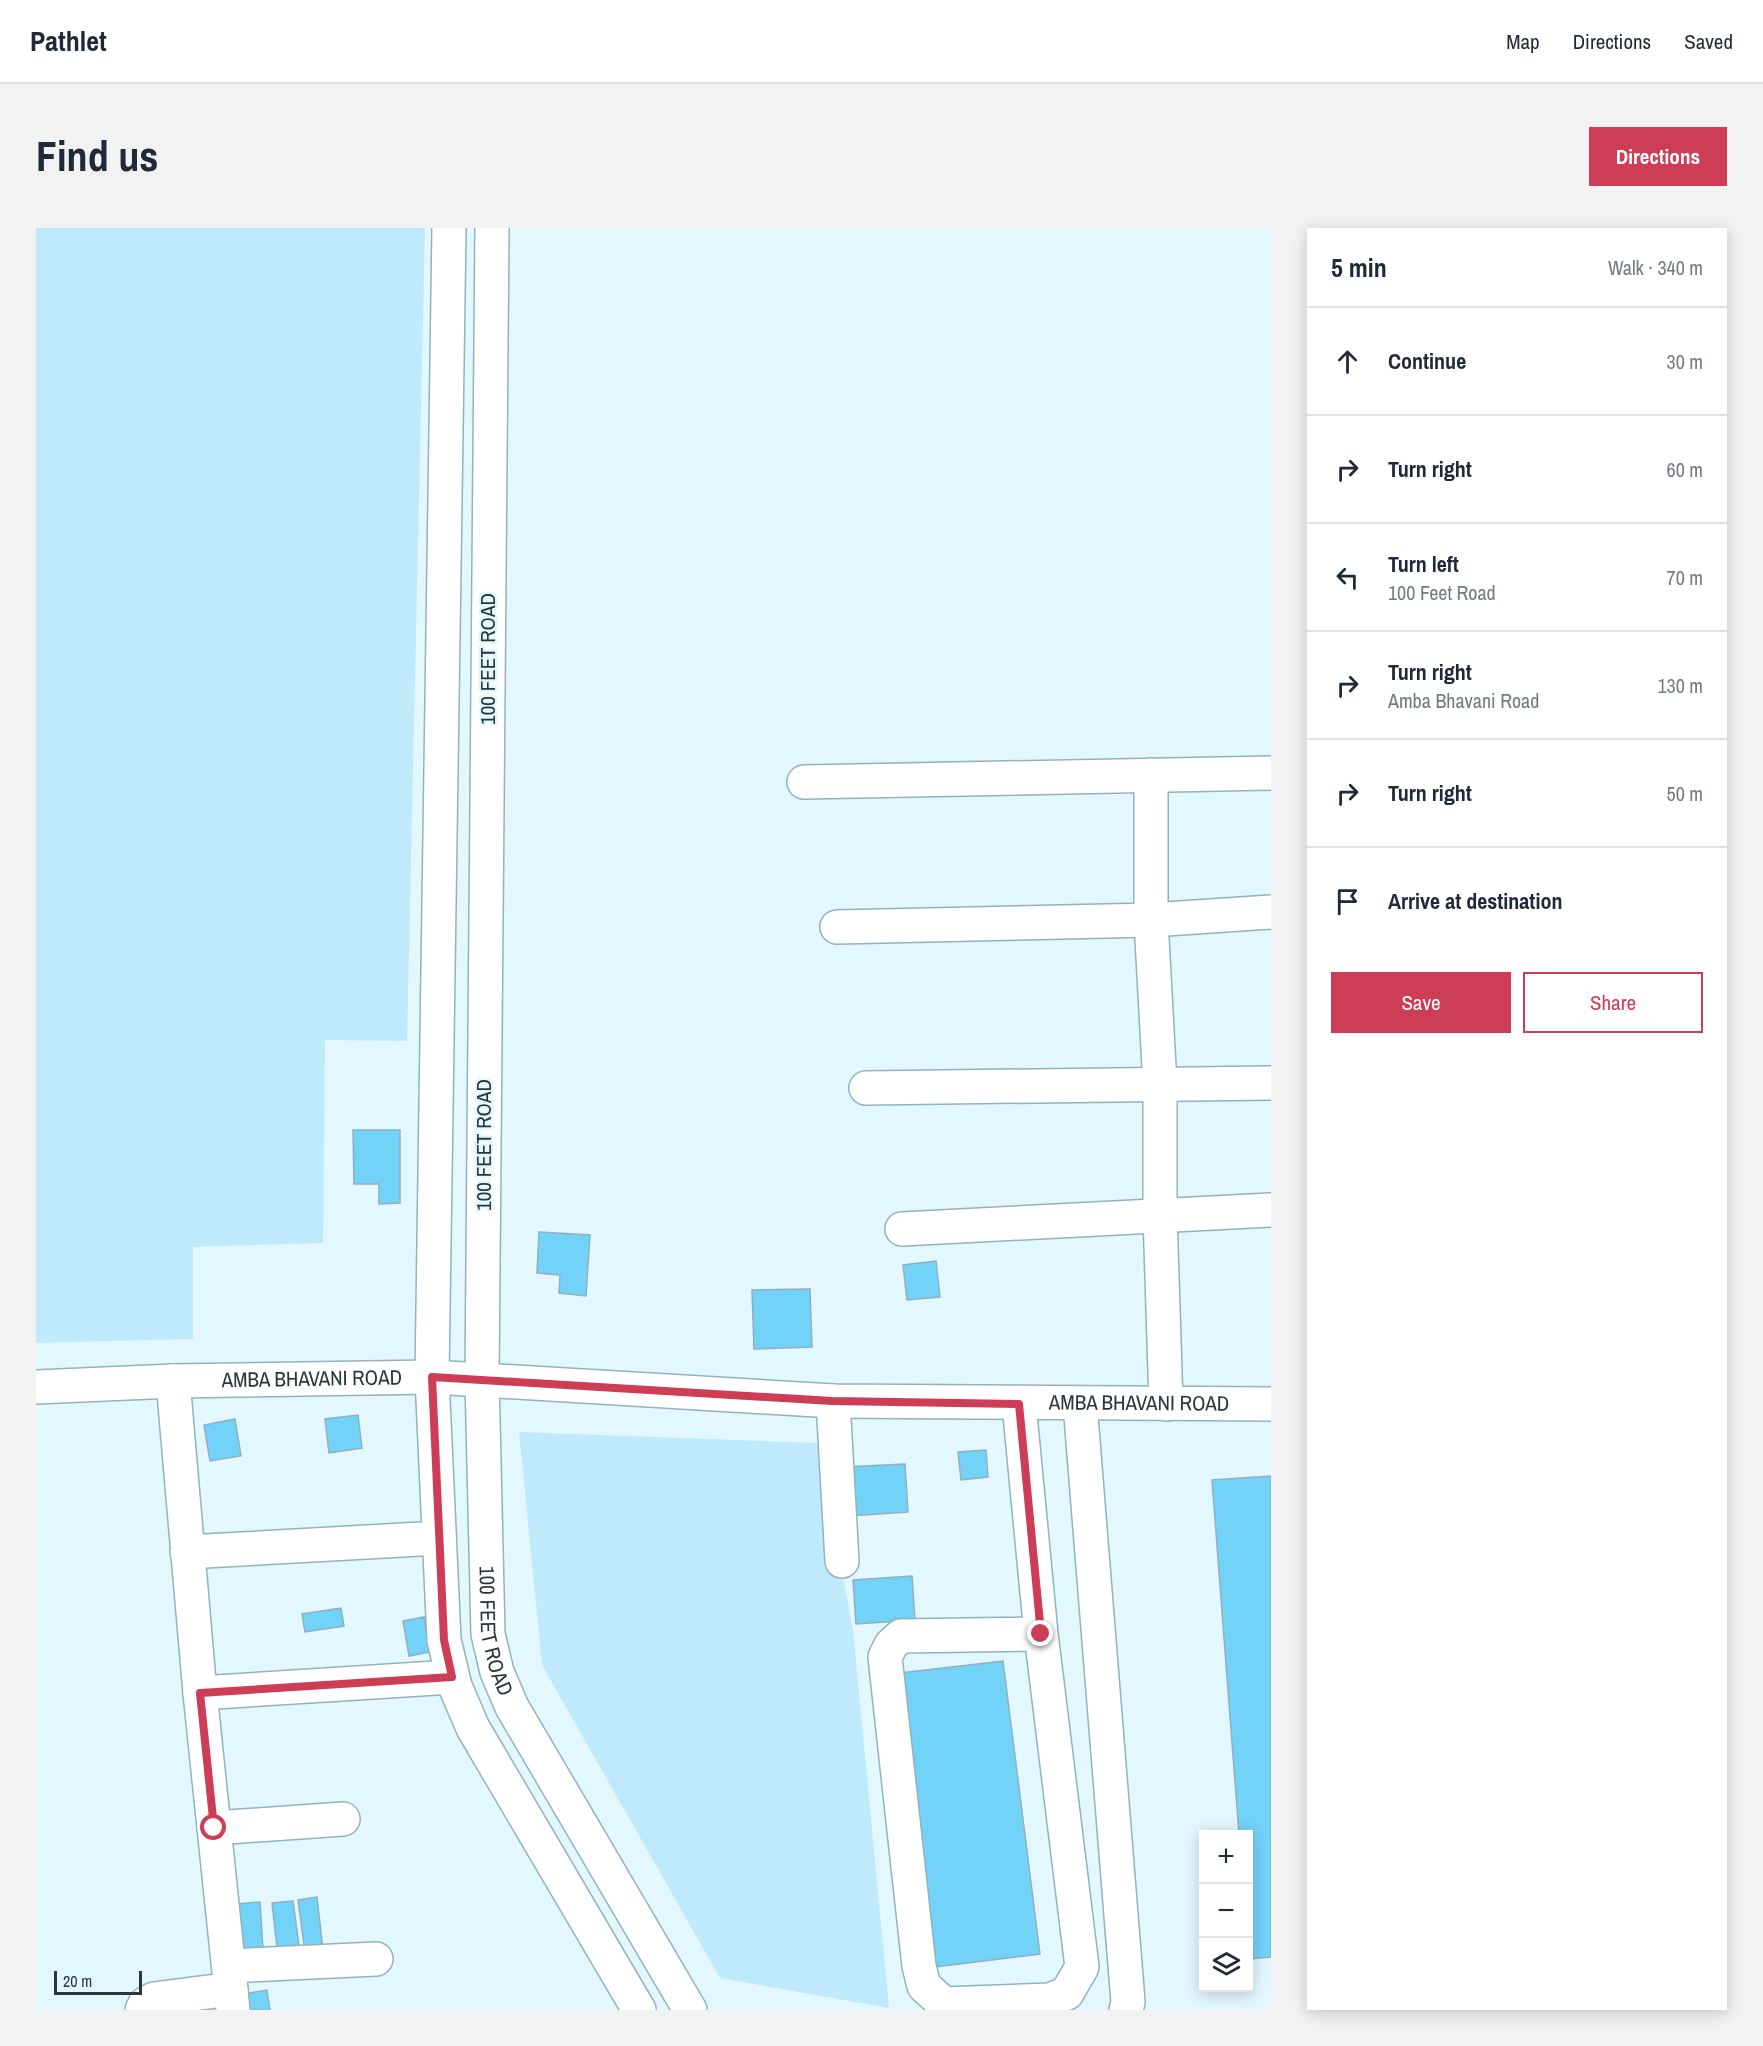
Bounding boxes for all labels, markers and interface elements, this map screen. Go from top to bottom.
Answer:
text: Pathlet [30,22,107,60]
text: Map [1506,27,1540,56]
text: Directions [1573,27,1651,56]
text: Saved [1684,27,1733,56]
button: Directions [1589,127,1727,186]
text: Find us [36,128,158,184]
text: 5 min [1331,250,1387,285]
text: Walk · 340 m [1608,254,1703,281]
icon: ahead [1331,345,1364,378]
text: Continue [1388,346,1466,376]
text: 30 m [1667,348,1703,375]
icon: right [1331,453,1364,486]
text: Turn right [1388,454,1472,484]
text: 60 m [1667,456,1703,483]
text: Turn left [1388,549,1459,579]
icon: left [1331,561,1364,594]
text: 70 m [1667,564,1703,591]
text: 100 Feet Road [1388,579,1496,606]
street label: 100 FEET ROAD [473,593,502,725]
text: Turn right [1388,657,1472,687]
icon: right [1331,669,1364,702]
text: 130 m [1657,672,1703,699]
text: Amba Bhavani Road [1388,687,1539,714]
icon: right [1331,777,1364,810]
text: Turn right [1388,778,1472,808]
text: 50 m [1667,780,1703,807]
icon: arrive [1331,885,1364,918]
text: Arrive at destination [1388,886,1562,916]
button: Save [1331,972,1511,1033]
button: Share [1523,972,1703,1033]
street label: 100 FEET ROAD [469,1079,498,1211]
street label: AMBA BHAVANI ROAD [220,1362,402,1394]
street label: AMBA BHAVANI ROAD [1048,1387,1229,1418]
street label: 100 FEET ROAD [472,1566,521,1700]
route end [1027,1620,1053,1646]
route start [200,1814,226,1840]
map controls [1199,1830,1253,1992]
button: + [1199,1830,1253,1884]
button: − [1199,1884,1253,1938]
button: layers [1199,1938,1253,1992]
scale bar [54,1968,142,1996]
text: 20 m [63,1970,92,1992]

